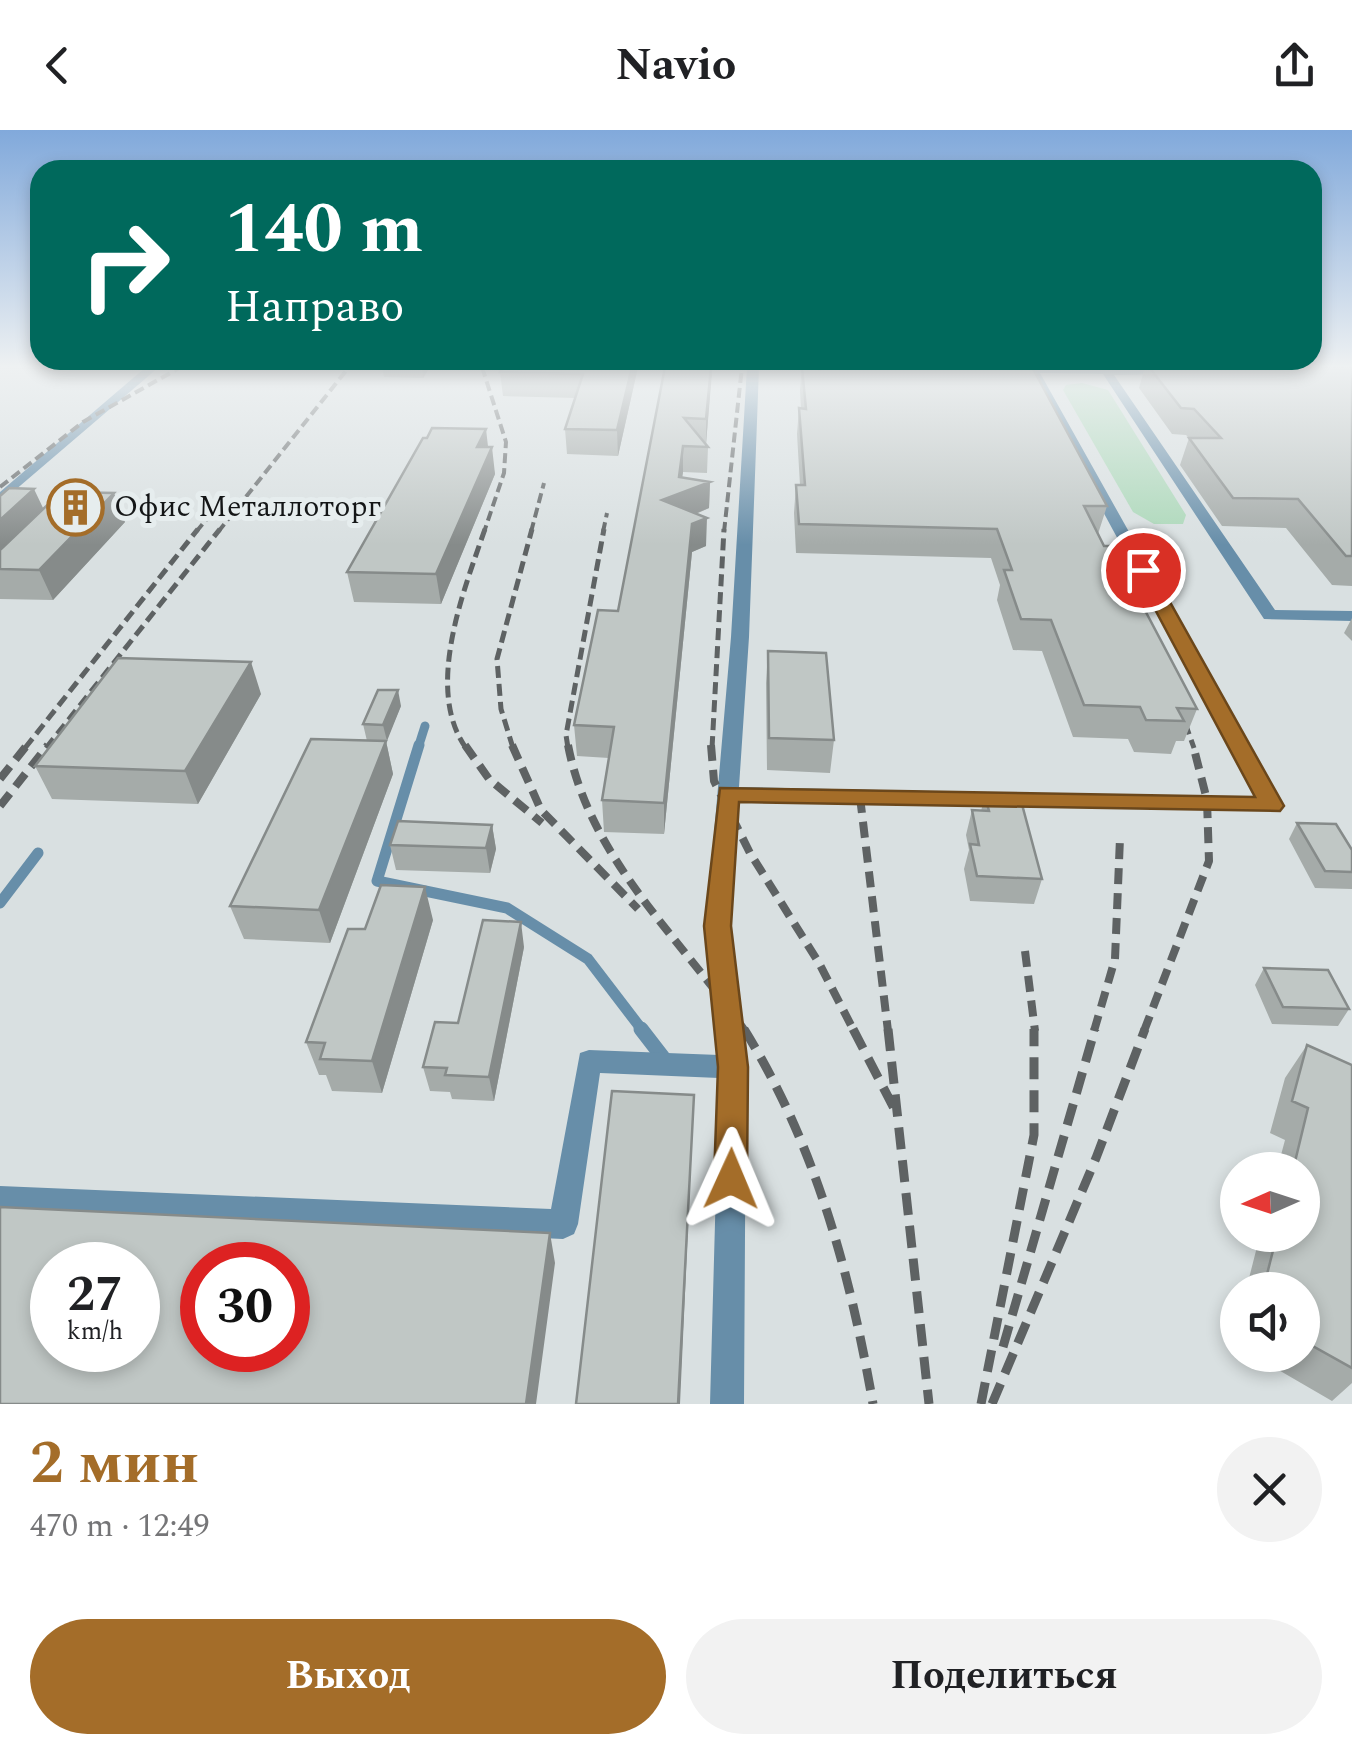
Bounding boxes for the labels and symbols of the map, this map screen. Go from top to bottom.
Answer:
building icon: Офис Металлоторг [45,477,105,537]
place label: Офис Металлоторг [114,484,381,530]
pin [1101,528,1186,613]
position arrow [679,1127,783,1231]
north arrow [1220,1152,1320,1252]
speed limit sign: 30 [180,1242,310,1372]

